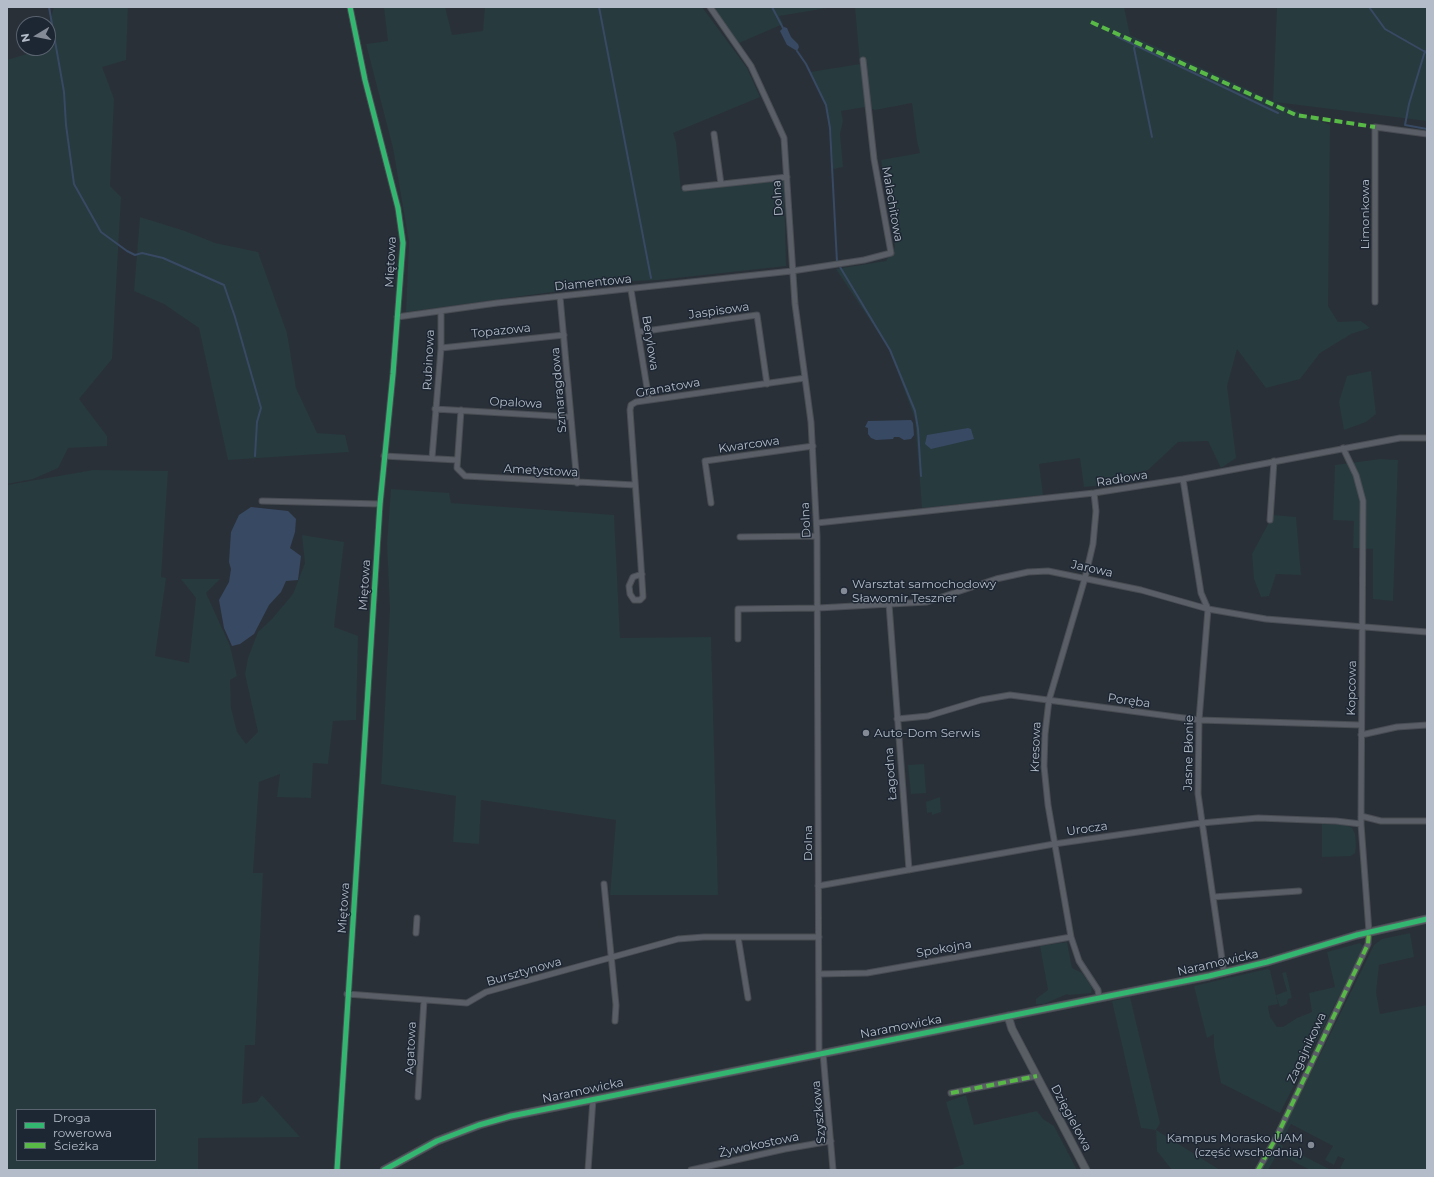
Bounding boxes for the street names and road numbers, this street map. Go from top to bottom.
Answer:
street label: Malachitowa [878,165,906,243]
street label: Limonkowa [1358,179,1372,249]
street label: Dolna [770,180,786,216]
street label: Miętowa [382,236,400,288]
street label: Diamentowa [554,272,632,294]
street label: Jaspisowa [688,300,750,322]
street label: Berylowa [639,314,661,372]
street label: Topazowa [471,321,531,341]
street label: Rubinowa [420,329,438,391]
street label: Szmaragdowa [548,347,570,433]
street label: Granatowa [635,375,701,401]
street label: Opalowa [489,394,543,412]
street label: Kwarcowa [718,434,780,456]
street label: Ametystowa [503,462,579,480]
street label: Radłowa [1095,468,1149,490]
street label: Dolna [798,502,814,538]
street label: Jarowa [1070,558,1114,580]
street label: Miętowa [356,559,374,611]
street label: Kopcowa [1344,660,1360,716]
street label: Poręba [1107,691,1151,711]
street label: Jasne Błonie [1181,715,1197,791]
street label: Kresowa [1028,721,1044,773]
street label: Łagodna [882,747,900,801]
street label: Urocza [1065,819,1109,839]
street label: Dolna [801,825,815,861]
street label: Miętowa [335,882,353,934]
street label: Spokojna [915,937,973,961]
street label: Naramowicka [1176,947,1260,979]
street label: Bursztynowa [485,954,563,990]
street label: Zagajnikowa [1284,1010,1330,1086]
street label: Naramowicka [859,1012,943,1042]
street label: Agatowa [402,1021,420,1075]
street label: Naramowicka [541,1075,625,1107]
street label: Szyszkowa [809,1080,829,1144]
street label: Dzięgielowa [1047,1082,1095,1154]
street label: Żywokostowa [717,1129,801,1161]

